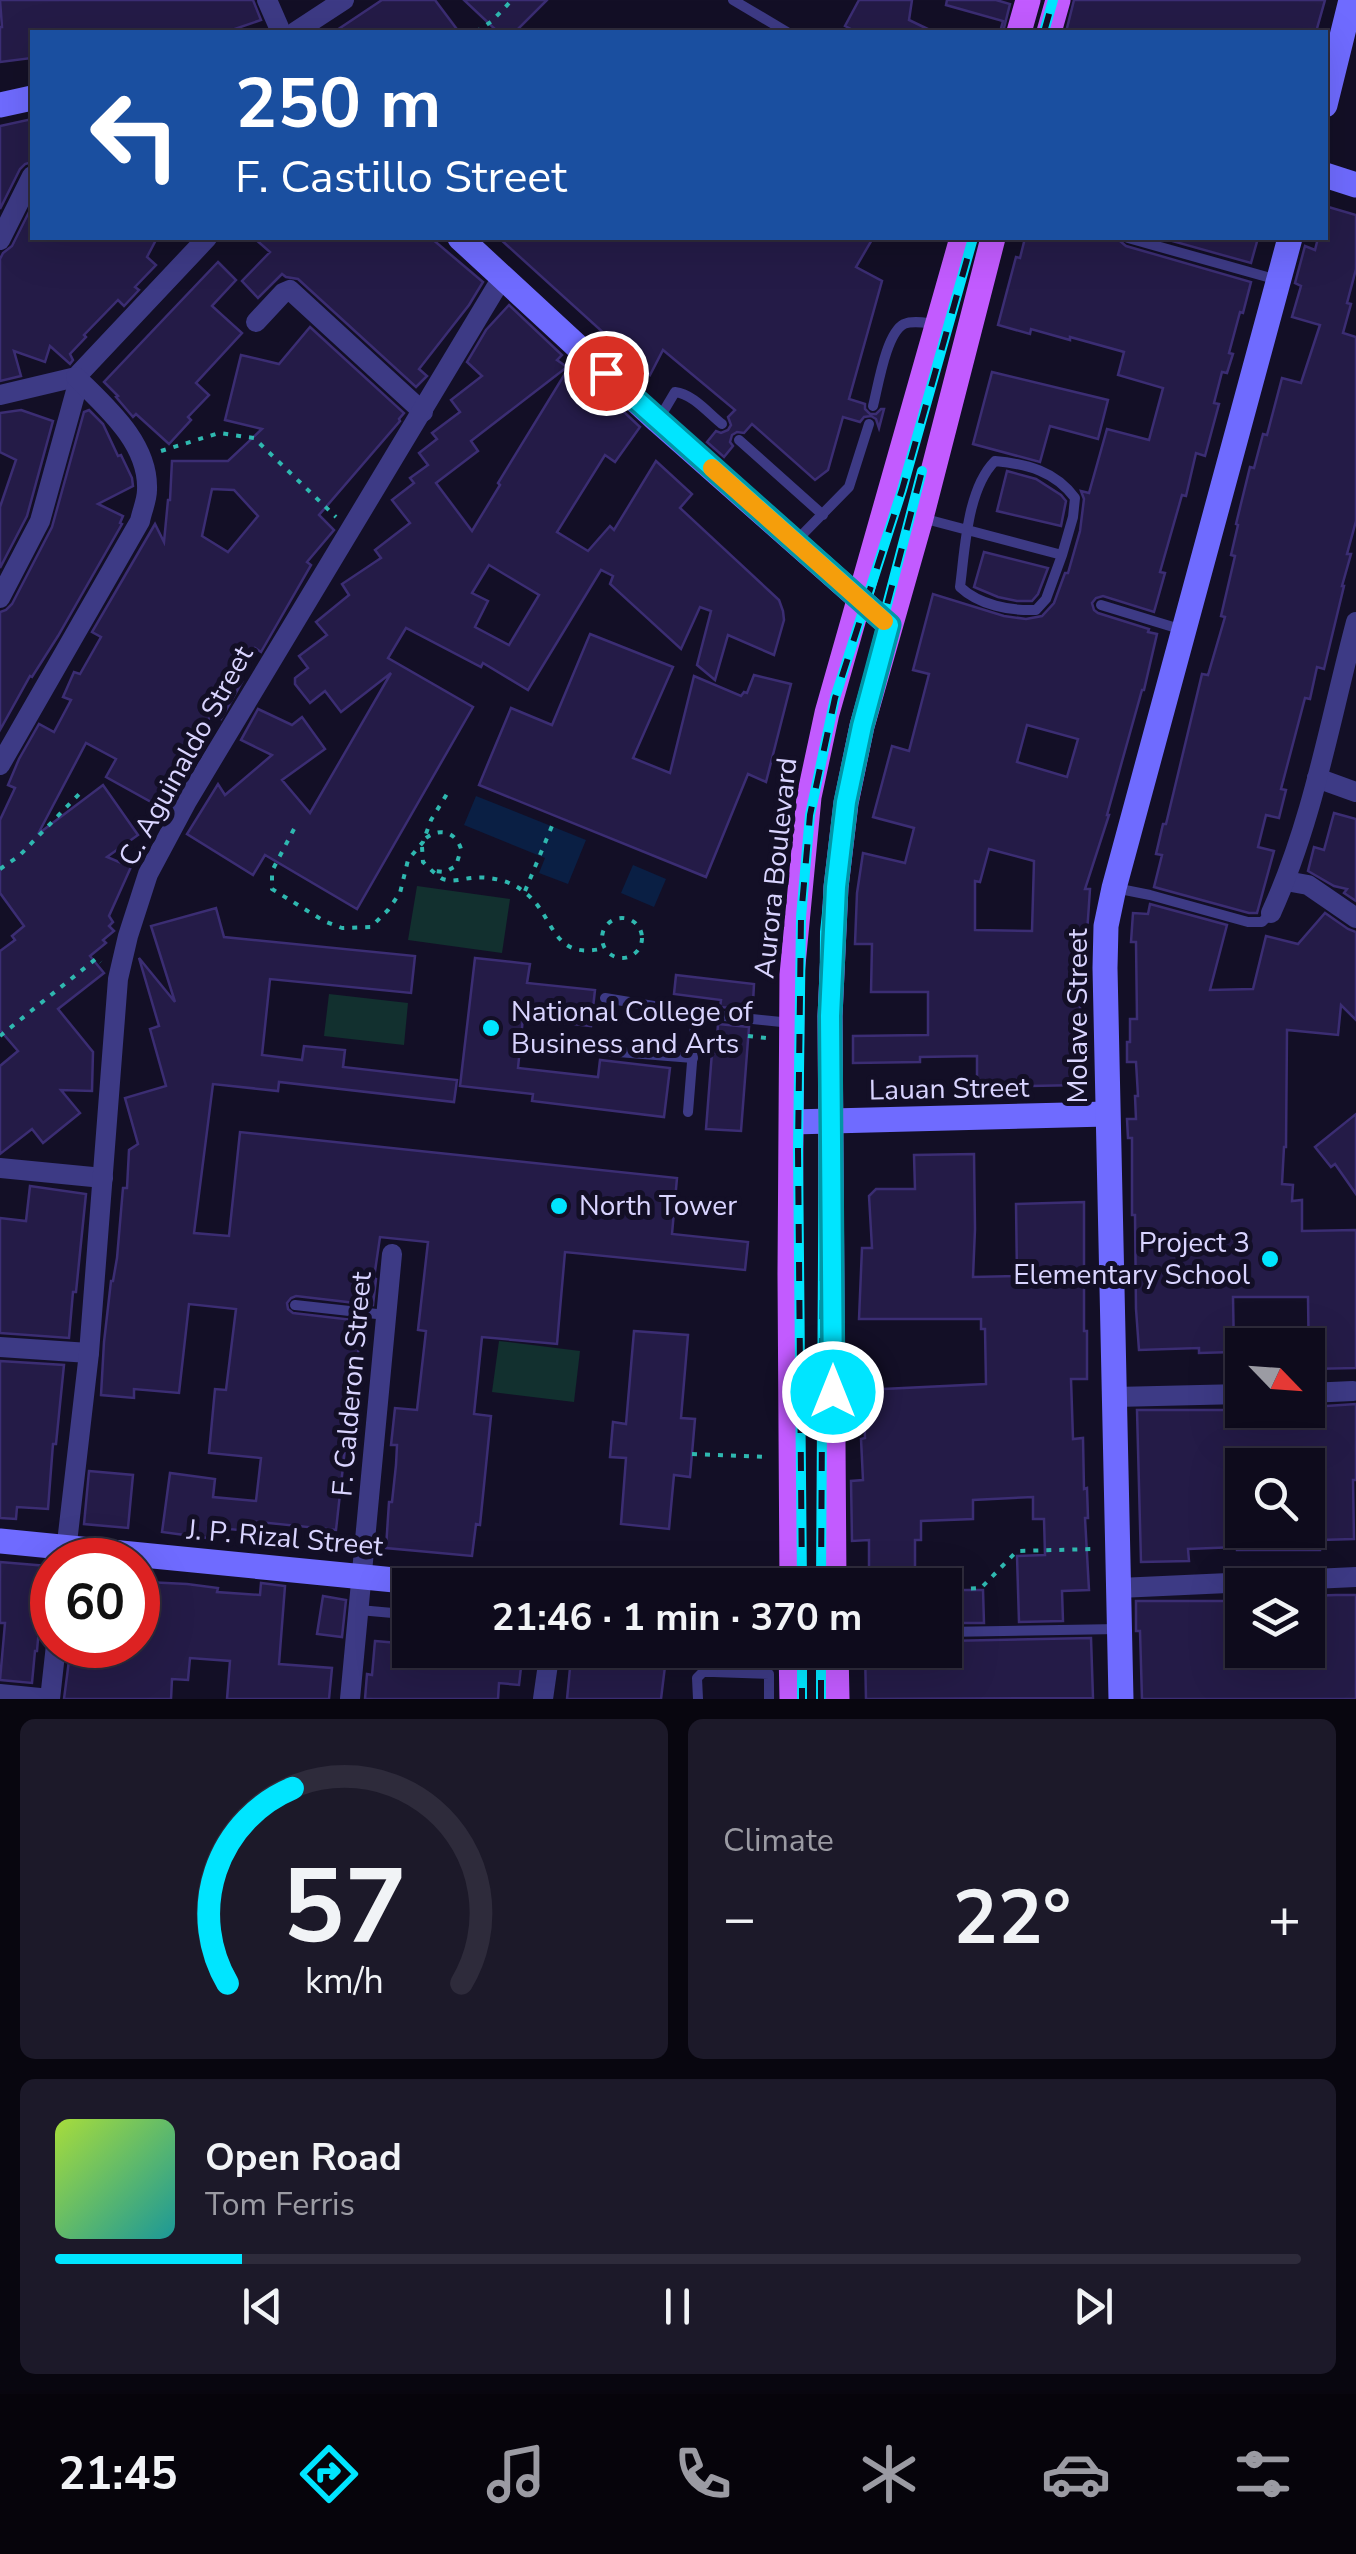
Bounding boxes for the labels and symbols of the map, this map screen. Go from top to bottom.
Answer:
pin [564,331,649,416]
street label: C. Aguinaldo Street [110,639,262,873]
street label: Aurora Boulevard [746,756,806,980]
street label: Molave Street [1059,928,1097,1104]
place label: National College of Business and Arts [511,993,753,1063]
marker: National College of Business and Arts [480,1017,502,1039]
street label: Lauan Street [869,1069,1030,1109]
place label: North Tower [579,1187,737,1225]
marker: North Tower [548,1195,570,1217]
place label: Project 3 Elementary School [1013,1224,1251,1294]
marker: Project 3 Elementary School [1259,1248,1281,1270]
street label: F. Calderon Street [323,1270,381,1498]
north arrow [1225,1328,1325,1428]
position arrow [781,1340,885,1444]
street label: J. P. Rizal Street [184,1510,385,1566]
speed limit sign: 60 [30,1538,160,1668]

